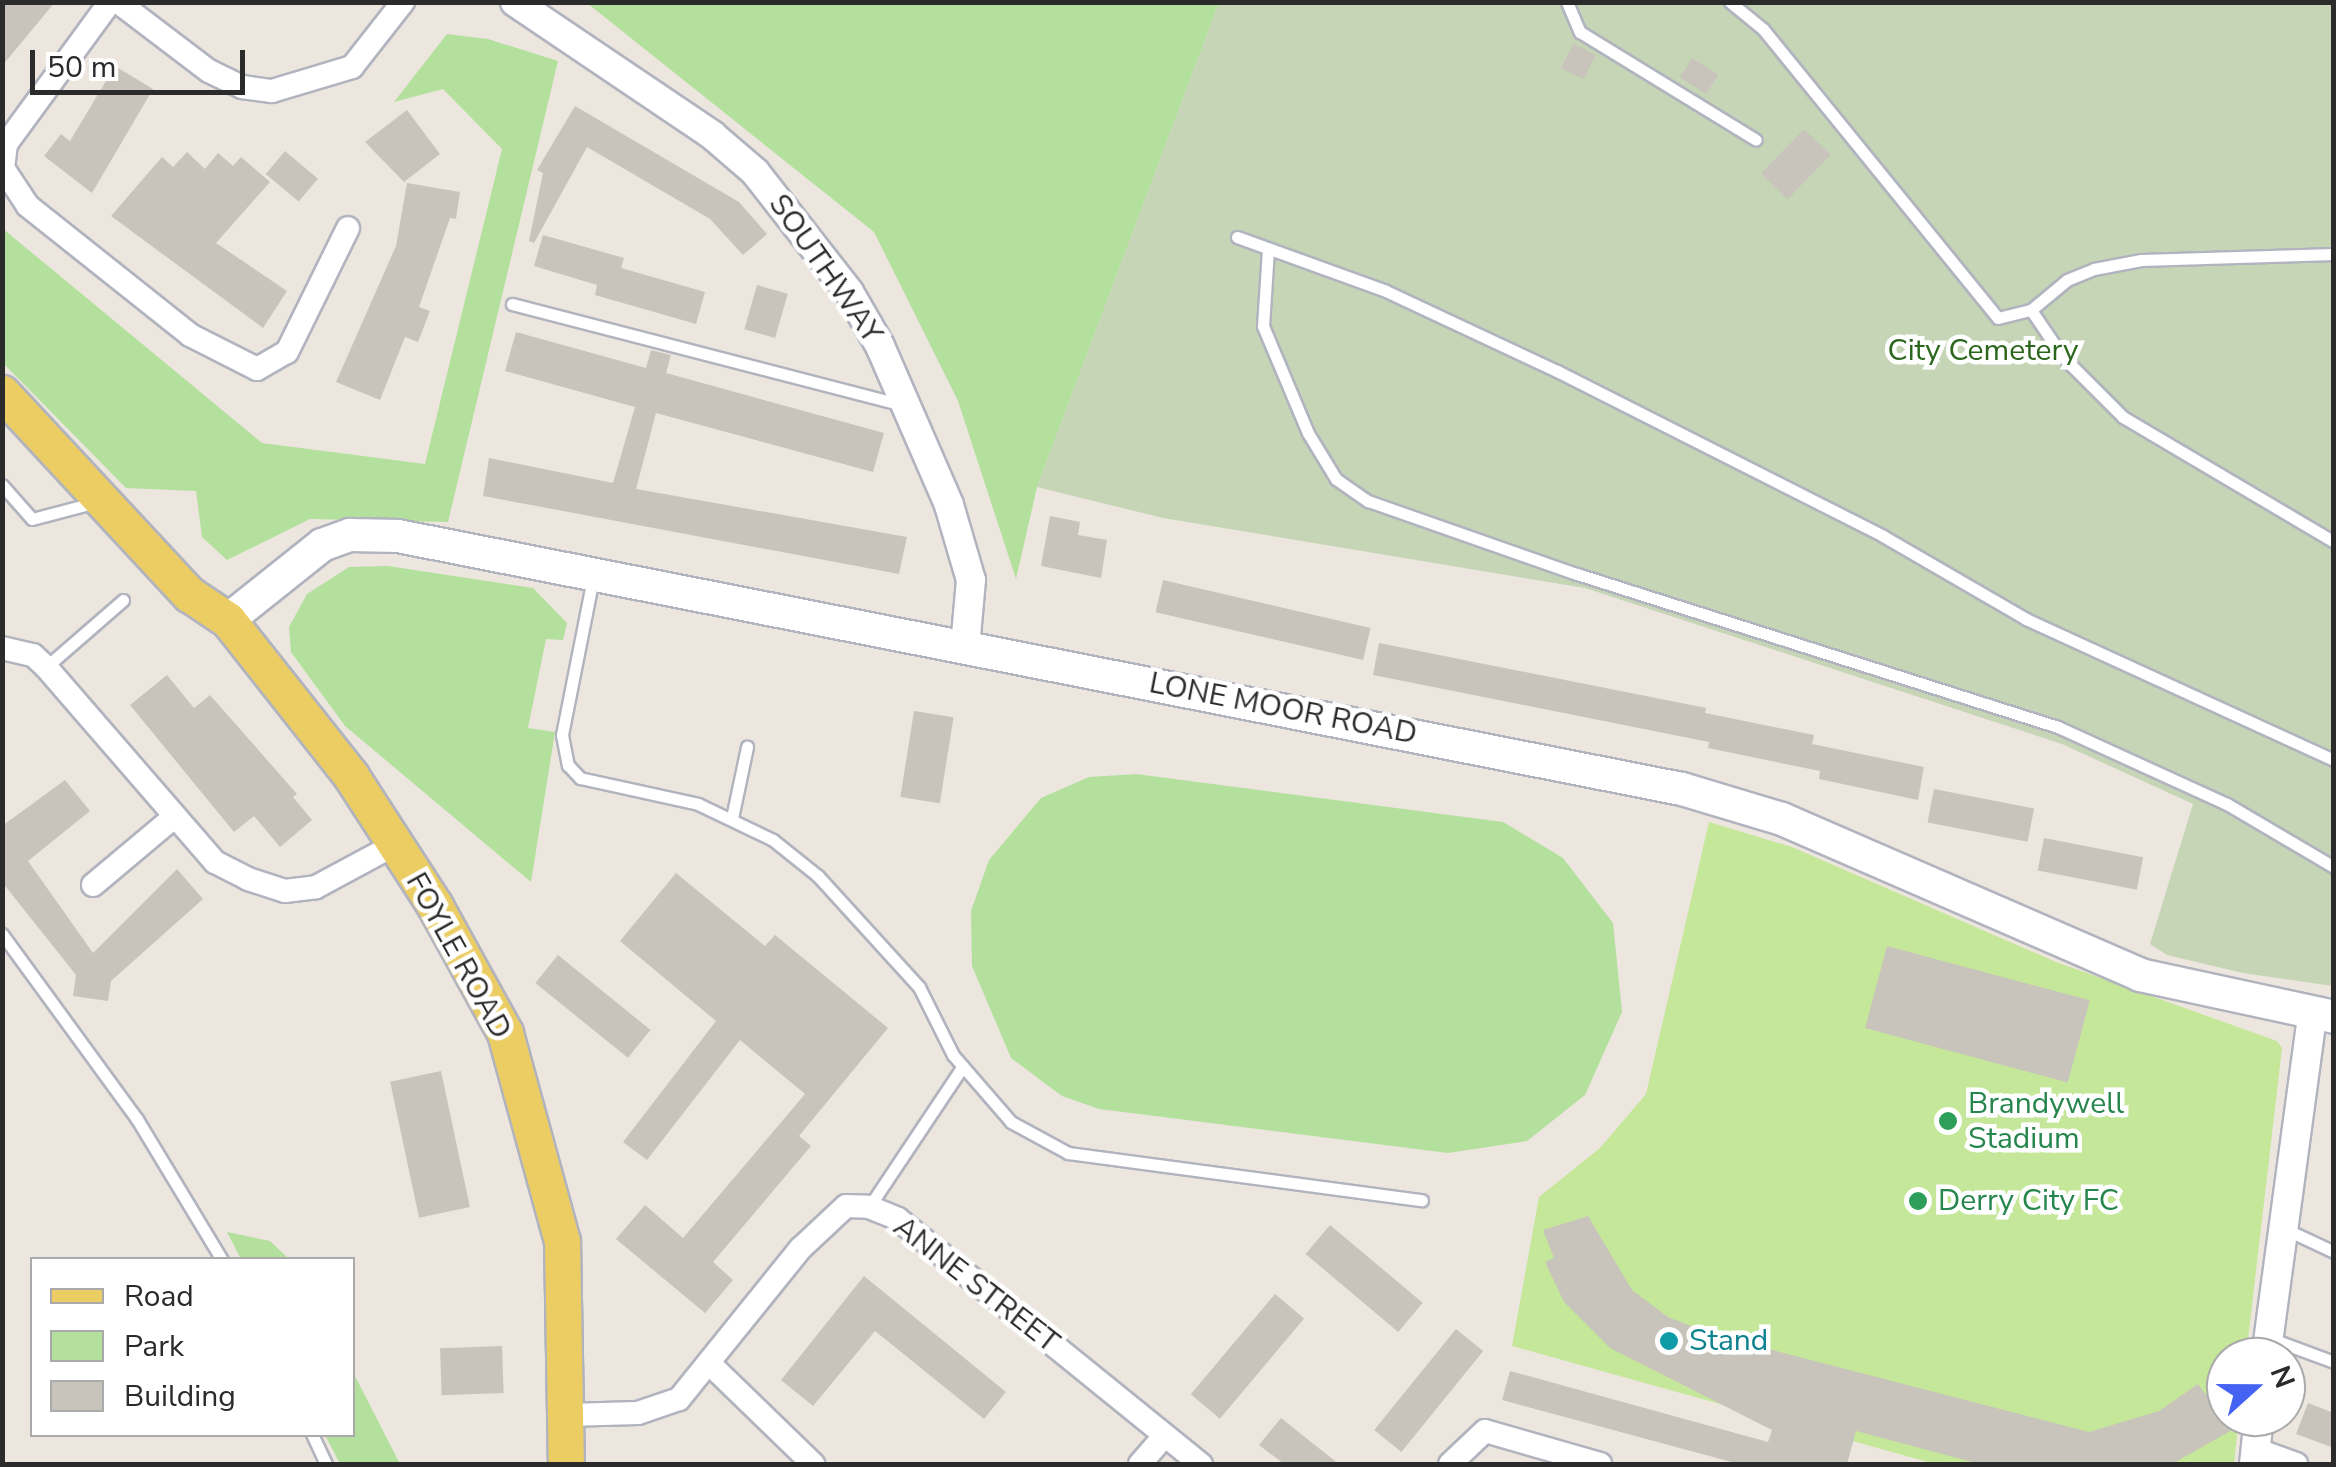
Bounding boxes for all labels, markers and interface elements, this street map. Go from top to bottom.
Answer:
scale bar [35,30,250,92]
text: 50 m [47,47,116,88]
street label: SOUTHWAY [761,188,889,350]
park label: City Cemetery [1887,333,2079,369]
street label: LONE MOOR ROAD [1146,665,1420,753]
street label: FOYLE ROAD [398,867,518,1045]
place label: Brandywell Stadium [1968,1086,2124,1156]
marker: Brandywell Stadium [1937,1110,1959,1132]
place label: Derry City FC [1938,1183,2119,1219]
marker: Derry City FC [1907,1190,1929,1212]
street label: ANNE STREET [886,1209,1066,1361]
legend [30,1257,355,1437]
text: Road [124,1276,194,1317]
place label: Stand [1689,1323,1768,1359]
text: Park [124,1326,184,1367]
marker: Stand [1658,1330,1680,1352]
north arrow [2206,1337,2306,1437]
text: N [2261,1360,2304,1394]
text: Building [124,1376,236,1417]

